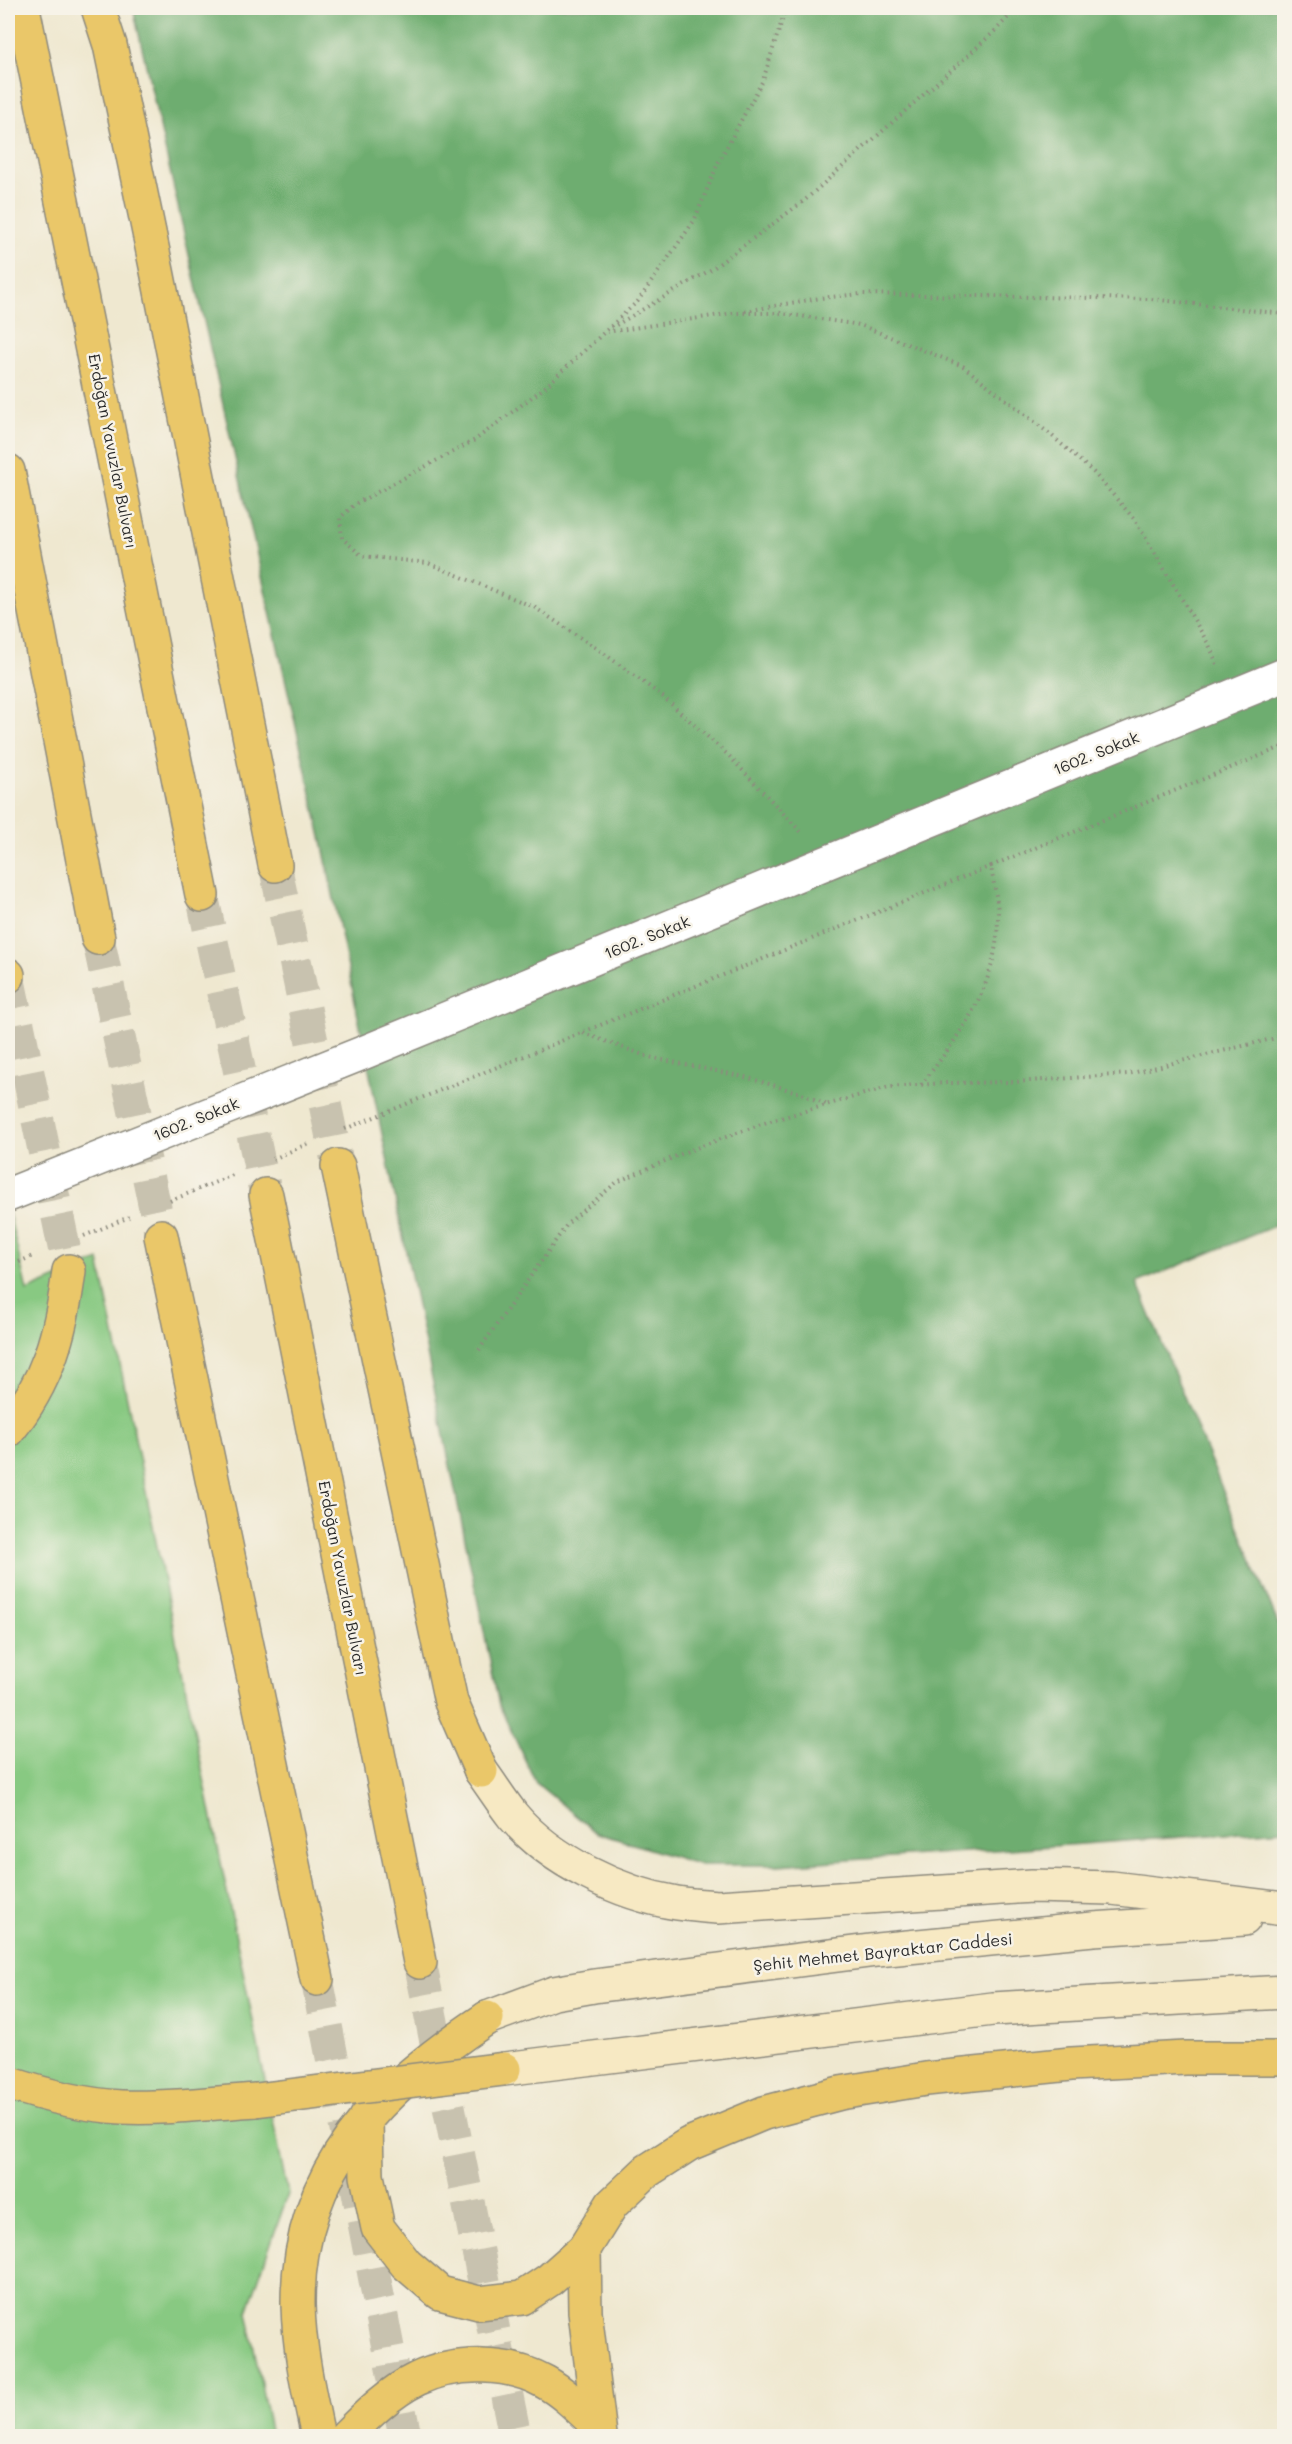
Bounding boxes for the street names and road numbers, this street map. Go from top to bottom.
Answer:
street label: Erdoğan Yavuzlar Bulvarı [84,352,143,550]
street label: 1602. Sokak [1050,726,1142,779]
street label: 1602. Sokak [601,910,693,963]
street label: 1602. Sokak [150,1092,242,1145]
street label: Erdoğan Yavuzlar Bulvarı [314,1479,373,1677]
street label: Şehit Mehmet Bayraktar Caddesi [752,1927,1014,1976]

